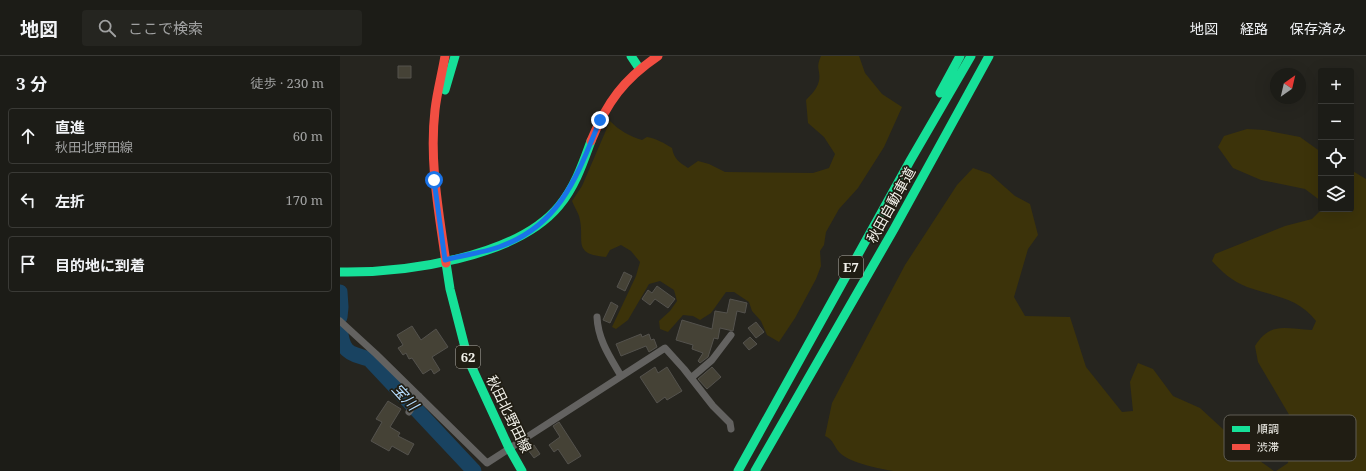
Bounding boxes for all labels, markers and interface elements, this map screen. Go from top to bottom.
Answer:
search box [82,10,362,46]
text: 地図 [20,16,58,42]
icon: search [96,17,118,39]
text: ここで検索 [128,18,203,38]
text: 地図 [1190,19,1218,38]
text: 経路 [1240,19,1268,38]
text: 保存済み [1290,19,1346,38]
north arrow [1270,68,1306,104]
map controls [1318,68,1354,212]
button: + [1318,68,1354,104]
text: 3 分 [16,72,47,95]
text: 徒歩 · 230 m [251,74,324,92]
button: − [1318,104,1354,140]
route end [591,111,609,129]
text: 直進 [55,117,85,137]
icon: ahead [17,125,39,147]
text: 60 m [293,127,323,145]
text: 秋田北野田線 [55,138,133,156]
button: locate [1318,140,1354,176]
street label: 秋田自動車道 [862,163,919,246]
route start [425,171,443,189]
button: layers [1318,176,1354,212]
icon: left [17,189,39,211]
text: 左折 [55,191,85,211]
text: 170 m [286,191,323,209]
icon: arrive [17,253,39,275]
text: 目的地に到着 [55,255,145,275]
road number: E7 [839,256,863,278]
road number: 62 [456,346,480,368]
street label: 秋田北野田線 [482,372,536,456]
water label: 宝川 [388,379,425,416]
legend [1224,415,1356,461]
text: 順調 [1257,421,1279,436]
text: 渋滞 [1257,439,1279,454]

